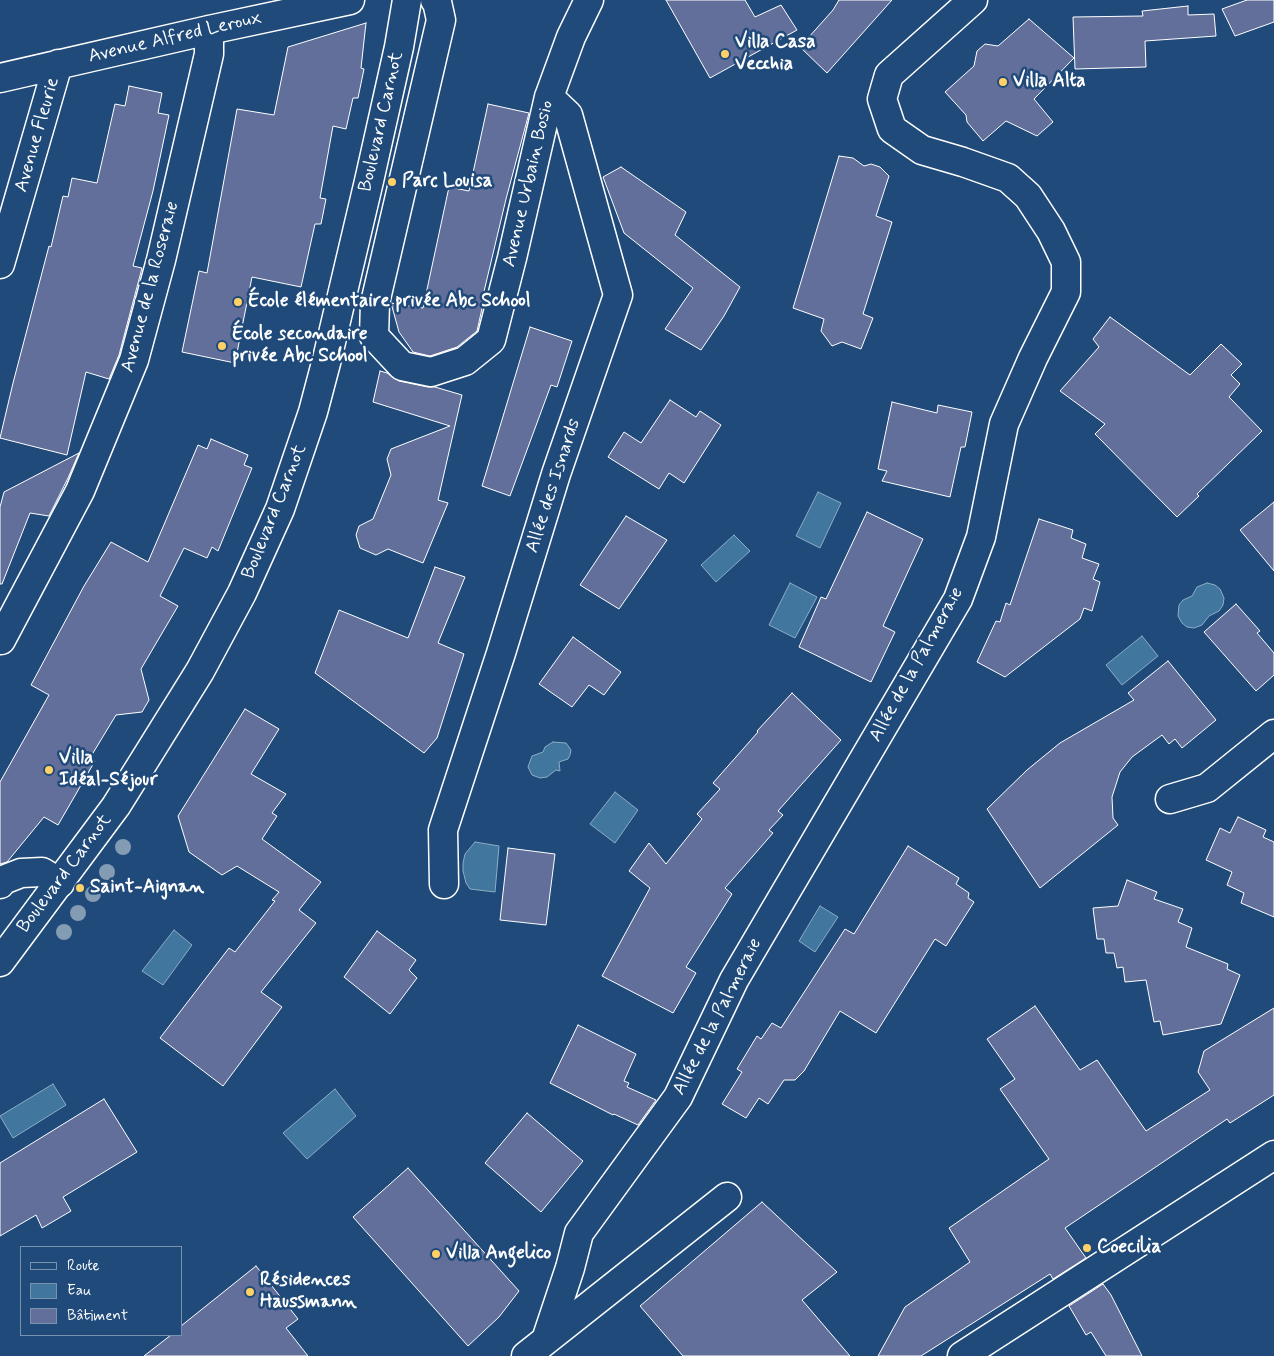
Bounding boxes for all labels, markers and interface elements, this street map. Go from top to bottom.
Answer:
street label: Avenue Alfred Leroux [86,7,264,69]
place label: Villa Casa Vecchia [735,32,816,76]
marker: Villa Casa Vecchia [719,48,731,60]
street label: Boulevard Carnot [355,50,409,194]
place label: Villa Alta [1013,71,1086,93]
street label: Avenue Fleurie [11,75,65,195]
marker: Villa Alta [997,76,1009,88]
street label: Avenue Urbain Bosio [499,98,559,270]
place label: Parc Louisa [402,171,492,193]
marker: Parc Louisa [386,176,398,188]
street label: Avenue de la Roseraie [117,199,185,375]
place label: École élémentaire privée Abc School [248,291,531,313]
marker: École élémentaire privée Abc School [232,296,244,308]
place label: École secondaire privée Abc School [232,324,368,368]
marker: École secondaire privée Abc School [216,340,228,352]
street label: Allée des Isnards [522,416,586,556]
street label: Boulevard Carnot [238,441,312,583]
street label: Allée de la Palmeraie [865,584,969,746]
place label: Villa Idéal-Séjour [59,748,158,792]
marker: Villa Idéal-Séjour [43,764,55,776]
street label: Boulevard Carnot [13,810,117,938]
place label: Saint-Aignan [90,877,204,899]
marker: Saint-Aignan [74,882,86,894]
street label: Allée de la Palmeraie [668,935,768,1099]
place label: Coecilia [1097,1237,1161,1259]
marker: Coecilia [1081,1242,1093,1254]
place label: Villa Angelico [446,1243,551,1265]
legend [20,1246,182,1336]
marker: Villa Angelico [430,1248,442,1260]
text: Route [67,1256,100,1276]
place label: Résidences Haussmann [260,1270,357,1314]
text: Eau [67,1281,91,1301]
marker: Résidences Haussmann [244,1286,256,1298]
text: Bâtiment [67,1306,128,1326]

